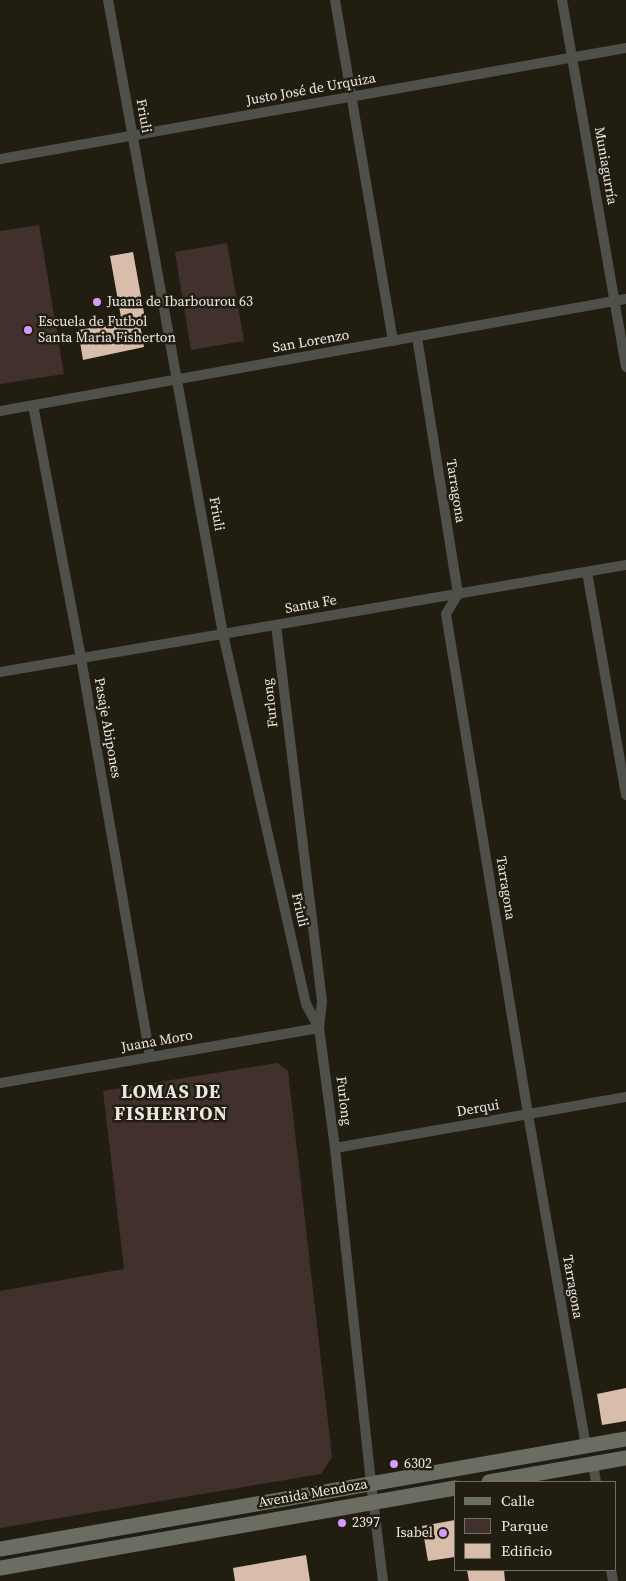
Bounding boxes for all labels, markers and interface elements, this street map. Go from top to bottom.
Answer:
street label: Justo José de Urquiza [245,70,377,110]
street label: Friuli [132,98,154,134]
street label: Muniagurría [590,126,620,206]
place label: Juana de Ibarbourou 63 [107,294,253,310]
marker: Juana de Ibarbourou 63 [91,296,103,308]
place label: Escuela de Futbol Santa Maria Fisherton [38,314,176,347]
marker: Escuela de Futbol Santa Maria Fisherton [22,324,34,336]
street label: San Lorenzo [271,327,351,357]
street label: Tarragona [442,458,468,524]
street label: Friuli [205,496,227,532]
street label: Santa Fe [284,592,338,618]
street label: Pasaje Abipones [90,676,124,780]
street label: Furlong [260,677,282,729]
street label: Tarragona [492,855,518,921]
street label: Friuli [287,891,311,929]
street label: Juana Moro [120,1027,194,1057]
street label: Furlong [332,1075,354,1127]
district label: LOMAS DE FISHERTON [113,1082,229,1126]
street label: Derqui [455,1097,501,1121]
street label: Tarragona [558,1254,586,1320]
place label: 6302 [404,1456,432,1472]
marker: 6302 [388,1458,400,1470]
street label: Avenida Mendoza [257,1476,369,1512]
legend [454,1481,616,1571]
text: Calle [501,1490,535,1511]
place label: 2397 [352,1515,380,1531]
text: Parque [501,1515,548,1536]
marker: 2397 [336,1517,348,1529]
place label: Isabel [396,1525,433,1541]
marker: Isabel [437,1527,449,1539]
text: Edificio [501,1540,552,1561]

